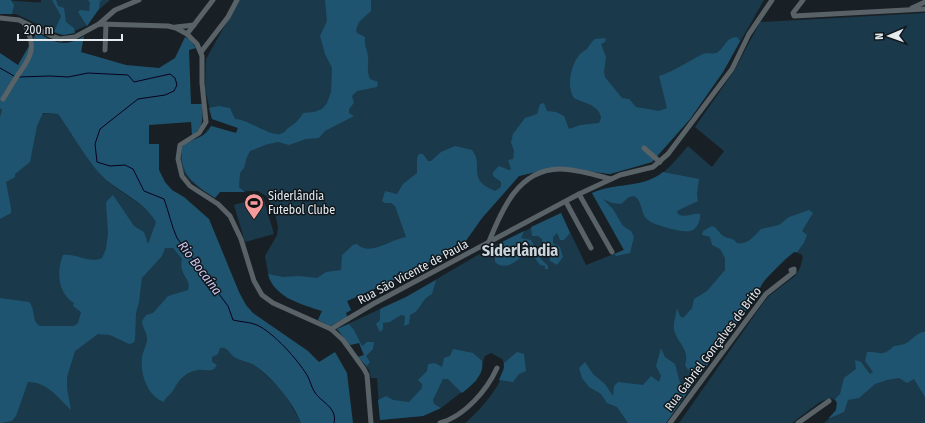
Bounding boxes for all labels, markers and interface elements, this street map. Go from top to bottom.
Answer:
scale bar [18,16,122,42]
north arrow [869,16,909,56]
text: 200 m [24,23,54,37]
text: N [873,33,886,40]
place label: Siderlândia Futebol Clube [268,189,335,217]
sports icon: Siderlândia Futebol Clube [243,192,265,220]
street label: Rua São Vicente de Paula [355,237,471,307]
water label: Rio Bocaína [175,238,225,298]
district label: Siderlândia [482,241,558,260]
street label: Rua Gabriel Gonçalves de Brito [662,284,764,414]

